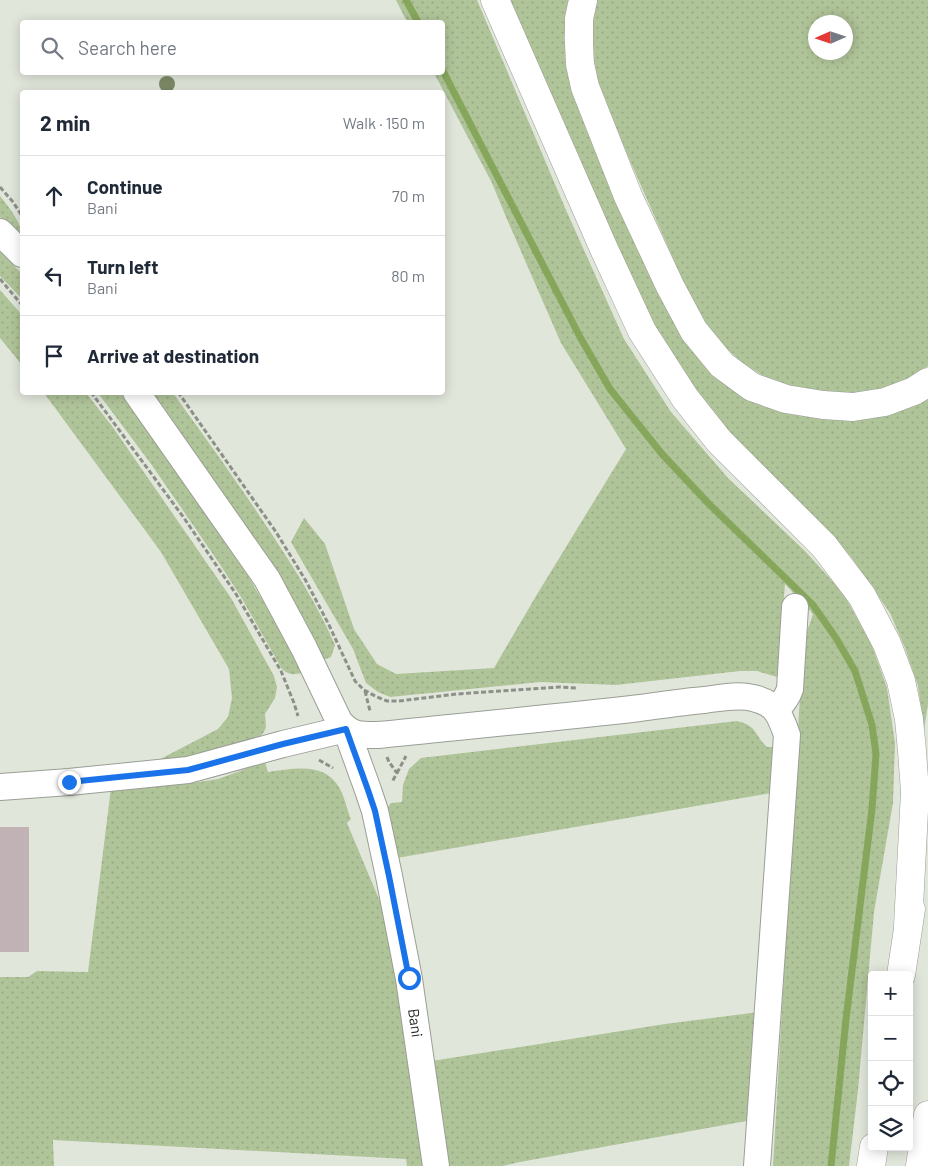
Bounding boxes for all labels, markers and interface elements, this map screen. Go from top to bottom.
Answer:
north arrow [808,15,853,60]
search box [20,20,445,75]
icon: search [38,34,66,62]
text: Search here [78,36,177,59]
text: 2 min [40,110,90,135]
text: Walk · 150 m [343,113,425,132]
text: Continue [87,175,163,198]
icon: ahead [40,182,68,210]
text: 70 m [392,186,425,205]
text: Bani [87,198,118,217]
text: Turn left [87,255,158,278]
icon: left [40,262,68,290]
text: 80 m [391,266,425,285]
text: Bani [87,278,118,297]
icon: arrive [40,342,68,370]
text: Arrive at destination [87,344,259,367]
route end [58,771,81,794]
route start [398,967,421,990]
map controls [868,971,913,1151]
button: + [868,971,913,1016]
street label: Bani [405,1007,427,1038]
button: − [868,1016,913,1061]
button: locate [868,1061,913,1106]
button: layers [868,1106,913,1151]

